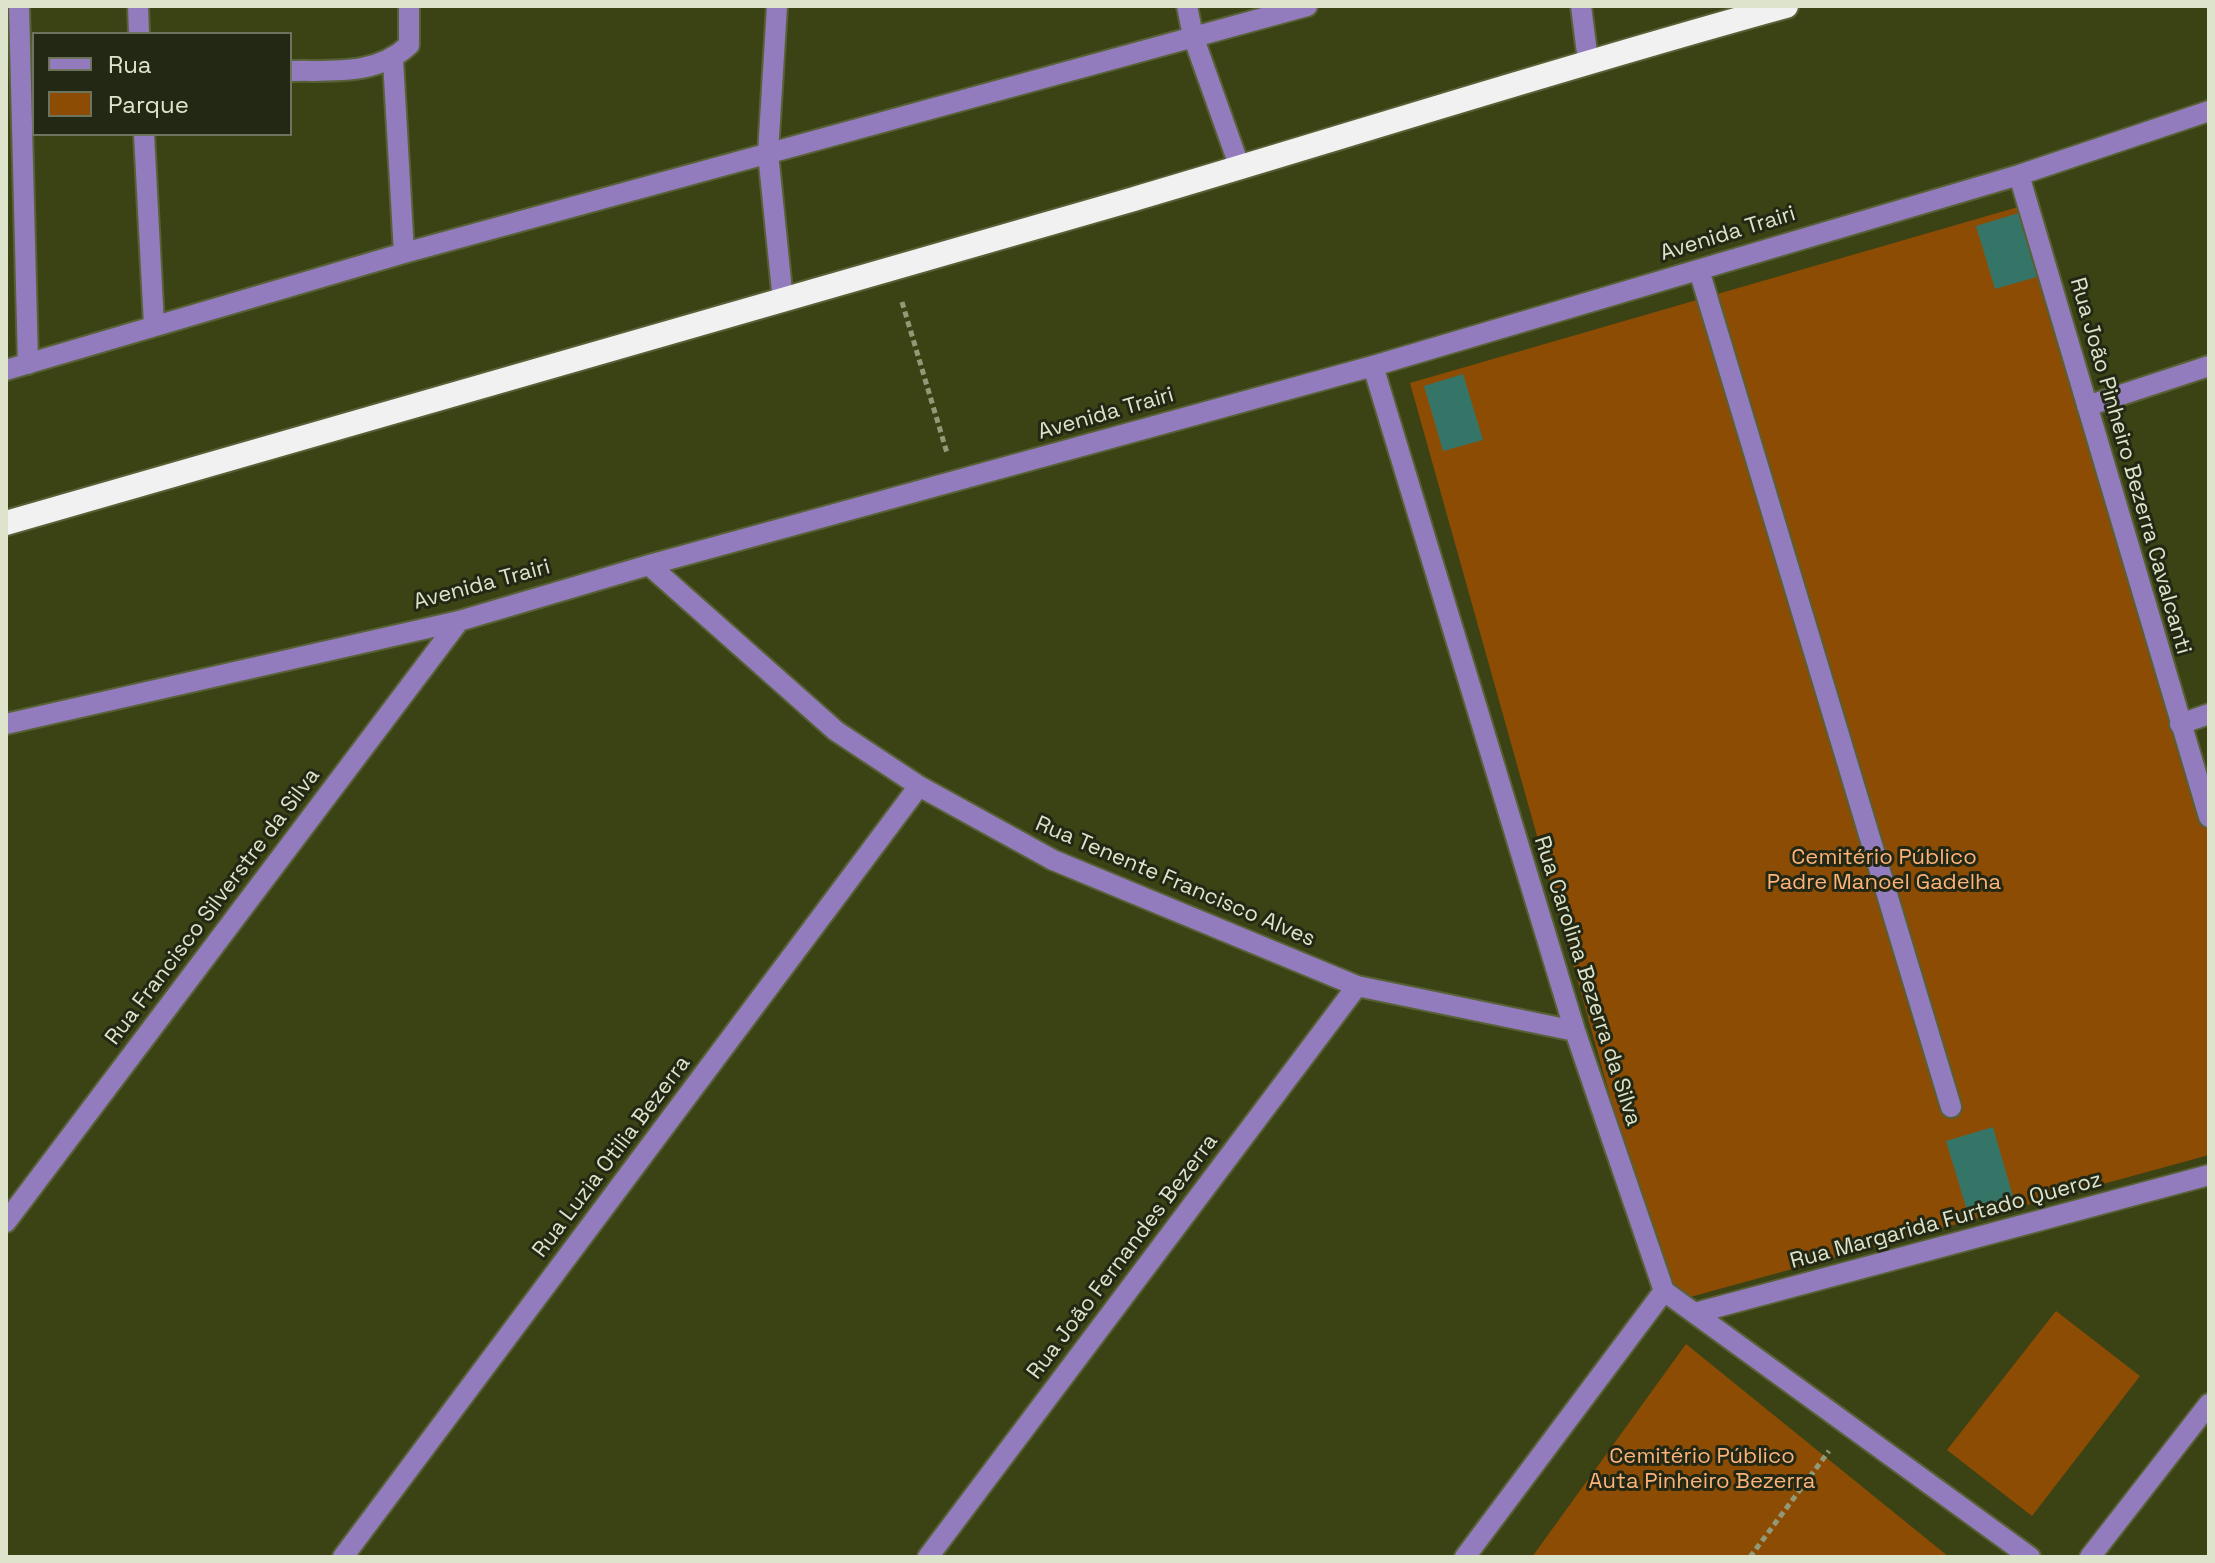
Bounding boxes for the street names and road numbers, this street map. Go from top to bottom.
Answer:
street label: Avenida Trairi [1657,201,1799,267]
street label: Rua João Pinheiro Bezerra Cavalcanti [2063,275,2197,657]
street label: Avenida Trairi [1035,382,1177,446]
street label: Avenida Trairi [411,554,553,616]
street label: Rua Francisco Silverstre da Silva [100,763,326,1051]
street label: Rua Tenente Francisco Alves [1031,811,1319,953]
street label: Rua Carolina Bezerra da Silva [1528,833,1646,1129]
street label: Rua Luzia Otilia Bezerra [528,1051,696,1263]
street label: Rua João Fernandes Bezerra [1022,1129,1224,1385]
street label: Rua Margarida Furtado Queroz [1787,1167,2105,1275]

